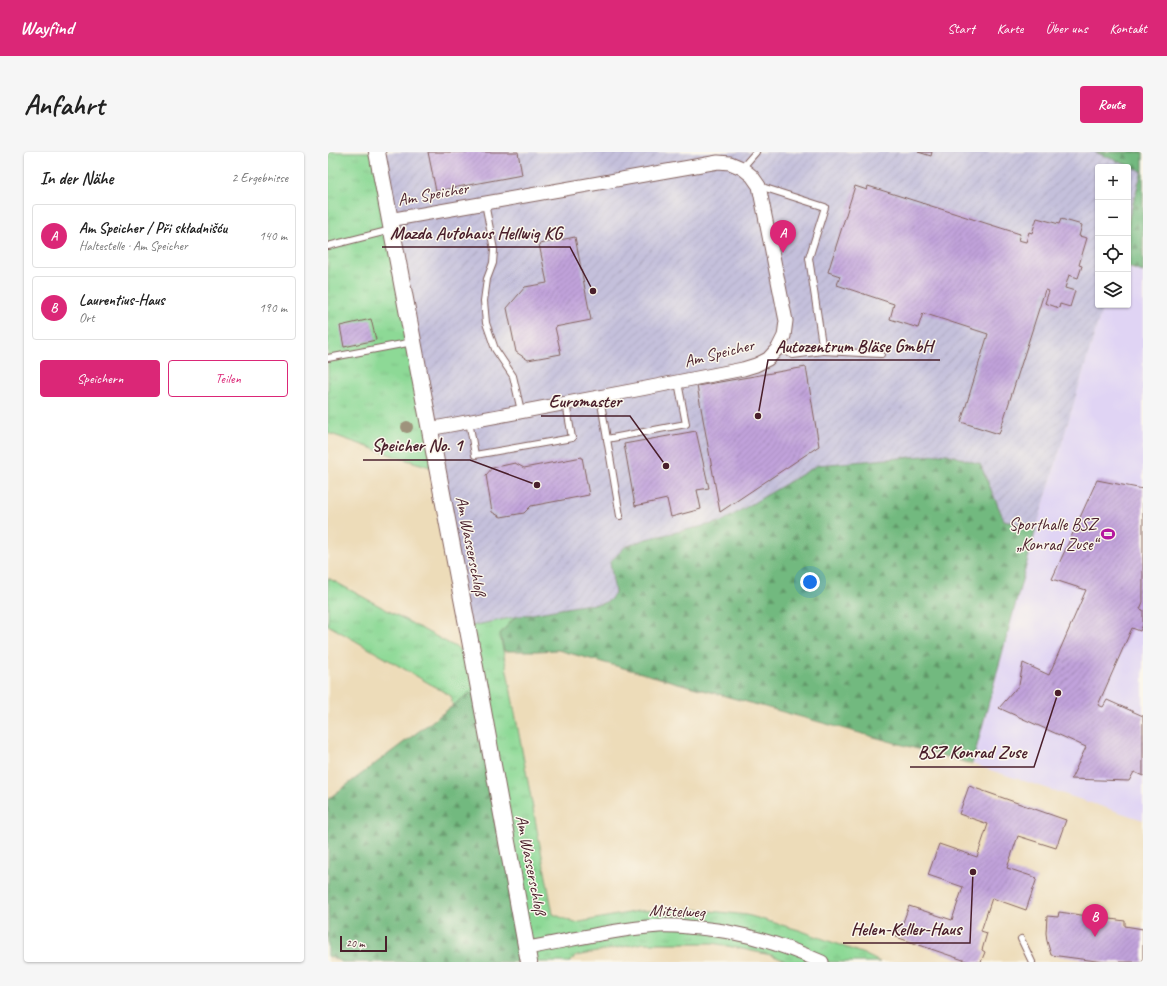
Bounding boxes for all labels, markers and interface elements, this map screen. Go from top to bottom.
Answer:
text: Wayfind [20,16,73,40]
text: Start [947,20,975,37]
text: Karte [997,20,1023,37]
text: Über uns [1045,20,1087,37]
text: Kontakt [1109,20,1147,37]
button: Route [1080,86,1143,123]
text: Anfahrt [24,87,104,122]
map controls [1095,164,1131,308]
button: + [1095,164,1131,200]
text: In der Nähe [40,168,113,189]
text: 2 Ergebnisse [232,170,288,186]
street label: Am Speicher [396,177,472,211]
button: − [1095,200,1131,236]
callout: Mazda Autohaus Hellwig KG [382,217,570,247]
text: Am Speicher / Při składnišću [79,219,227,238]
pin: A [770,220,796,253]
text: Mazda Autohaus Hellwig KG [390,222,564,244]
text: A [51,228,57,244]
text: 140 m [259,228,287,244]
button: locate [1095,236,1131,272]
text: Haltestelle · Am Speicher [79,238,188,254]
button: layers [1095,272,1131,308]
text: Laurentius-Haus [79,291,165,310]
text: B [51,300,57,316]
text: 190 m [259,300,287,316]
text: Ort [79,310,94,326]
callout: Autozentrum Bläse GmbH [768,330,940,360]
street label: Am Speicher [682,334,758,372]
text: Autozentrum Bläse GmbH [775,335,936,357]
button: Speichern [40,360,160,397]
button: Teilen [168,360,288,397]
callout: Euromaster [541,386,630,416]
text: Euromaster [549,390,624,412]
callout: Speicher No. 1 [363,430,470,460]
text: Speicher No. 1 [372,434,464,456]
street label: Am Wasserschloß [451,495,491,600]
place label: Sporthalle BSZ „Konrad Zuse“ [1009,514,1100,555]
sports icon: Sporthalle BSZ „Konrad Zuse“ [1100,526,1116,542]
your location [800,572,820,592]
callout: BSZ Konrad Zuse [910,737,1034,767]
text: BSZ Konrad Zuse [918,741,1028,763]
street label: Am Wasserschloß [511,814,551,919]
street label: Mittelweg [649,900,707,923]
pin: B [1082,904,1108,937]
callout: Helen-Keller-Haus [843,913,970,943]
text: Helen-Keller-Haus [851,918,963,940]
scale bar [340,934,387,953]
text: 20 m [346,936,365,950]

